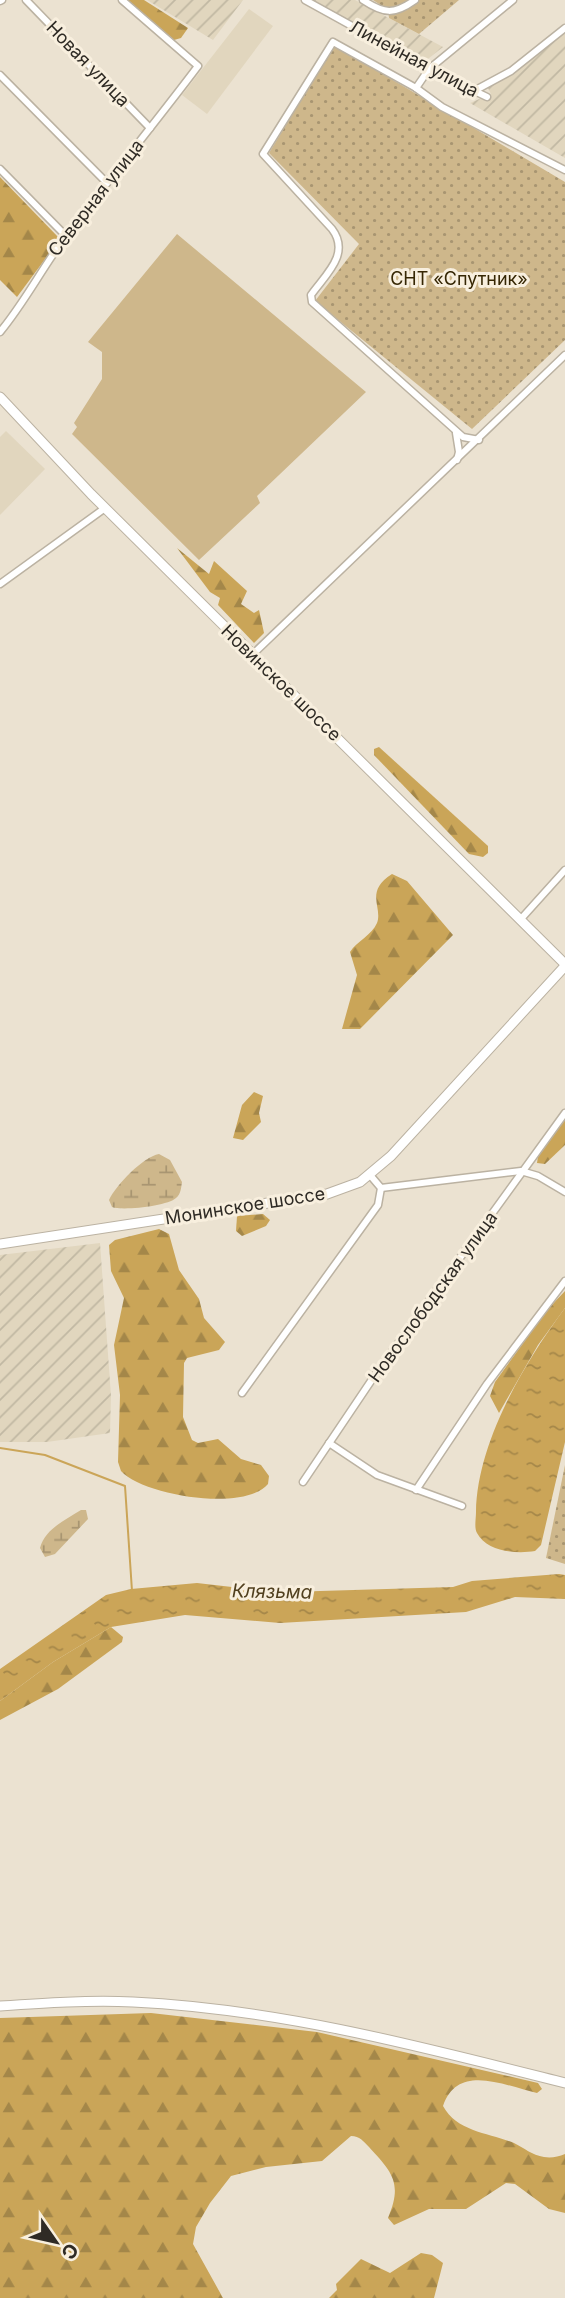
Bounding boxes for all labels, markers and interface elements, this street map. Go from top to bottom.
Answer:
street label: Линейная улица [346,16,482,101]
street label: Новая улица [42,17,134,111]
street label: Северная улица [44,135,148,260]
park label: СНТ «Спутник» [390,268,528,289]
street label: Новинское шоссе [217,620,346,745]
street label: Монинское шоссе [163,1182,326,1229]
street label: Новослободская улица [364,1207,502,1386]
water label: Клязьма [232,1579,313,1604]
north arrow [21,2207,91,2277]
text: С [56,2239,83,2263]

